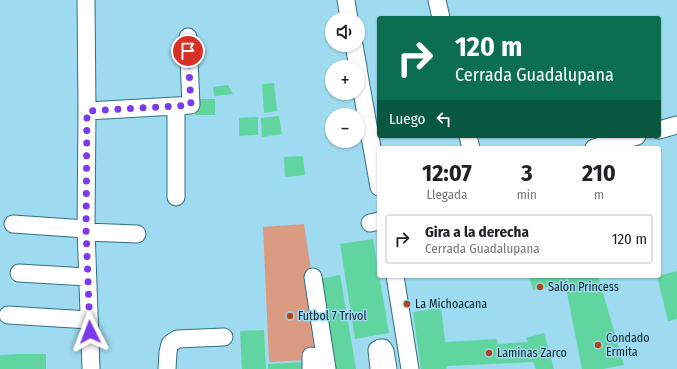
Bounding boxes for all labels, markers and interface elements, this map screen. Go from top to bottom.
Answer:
map controls [325,12,365,148]
button: sound [325,12,365,52]
text: 120 m [455,30,522,63]
icon: right [389,32,441,84]
pin [171,34,205,68]
icon: arrive [177,40,199,62]
button: + [325,60,365,100]
text: Cerrada Guadalupana [455,64,614,86]
button: − [325,108,365,148]
icon: left [433,108,455,130]
text: Luego [389,110,425,128]
text: 12:07 [422,159,472,187]
text: 3 [521,159,533,187]
text: 210 [582,159,616,187]
text: Llegada [426,187,467,202]
text: min [517,187,537,202]
text: m [594,187,604,202]
text: Gira a la derecha [425,223,529,241]
icon: right [391,228,413,250]
text: 120 m [612,230,647,248]
text: Cerrada Guadalupana [425,241,540,256]
place label: Salón Princess [548,280,619,294]
marker: Salón Princess [535,282,545,292]
place label: La Michoacana [415,297,487,311]
marker: La Michoacana [402,299,412,309]
place label: Futbol 7 Trivol [298,309,367,323]
position arrow [69,311,111,353]
marker: Futbol 7 Trivol [285,311,295,321]
place label: Condado Ermita [606,331,650,359]
marker: Condado Ermita [593,340,603,350]
place label: Laminas Zarco [497,346,567,360]
marker: Laminas Zarco [484,348,494,358]

